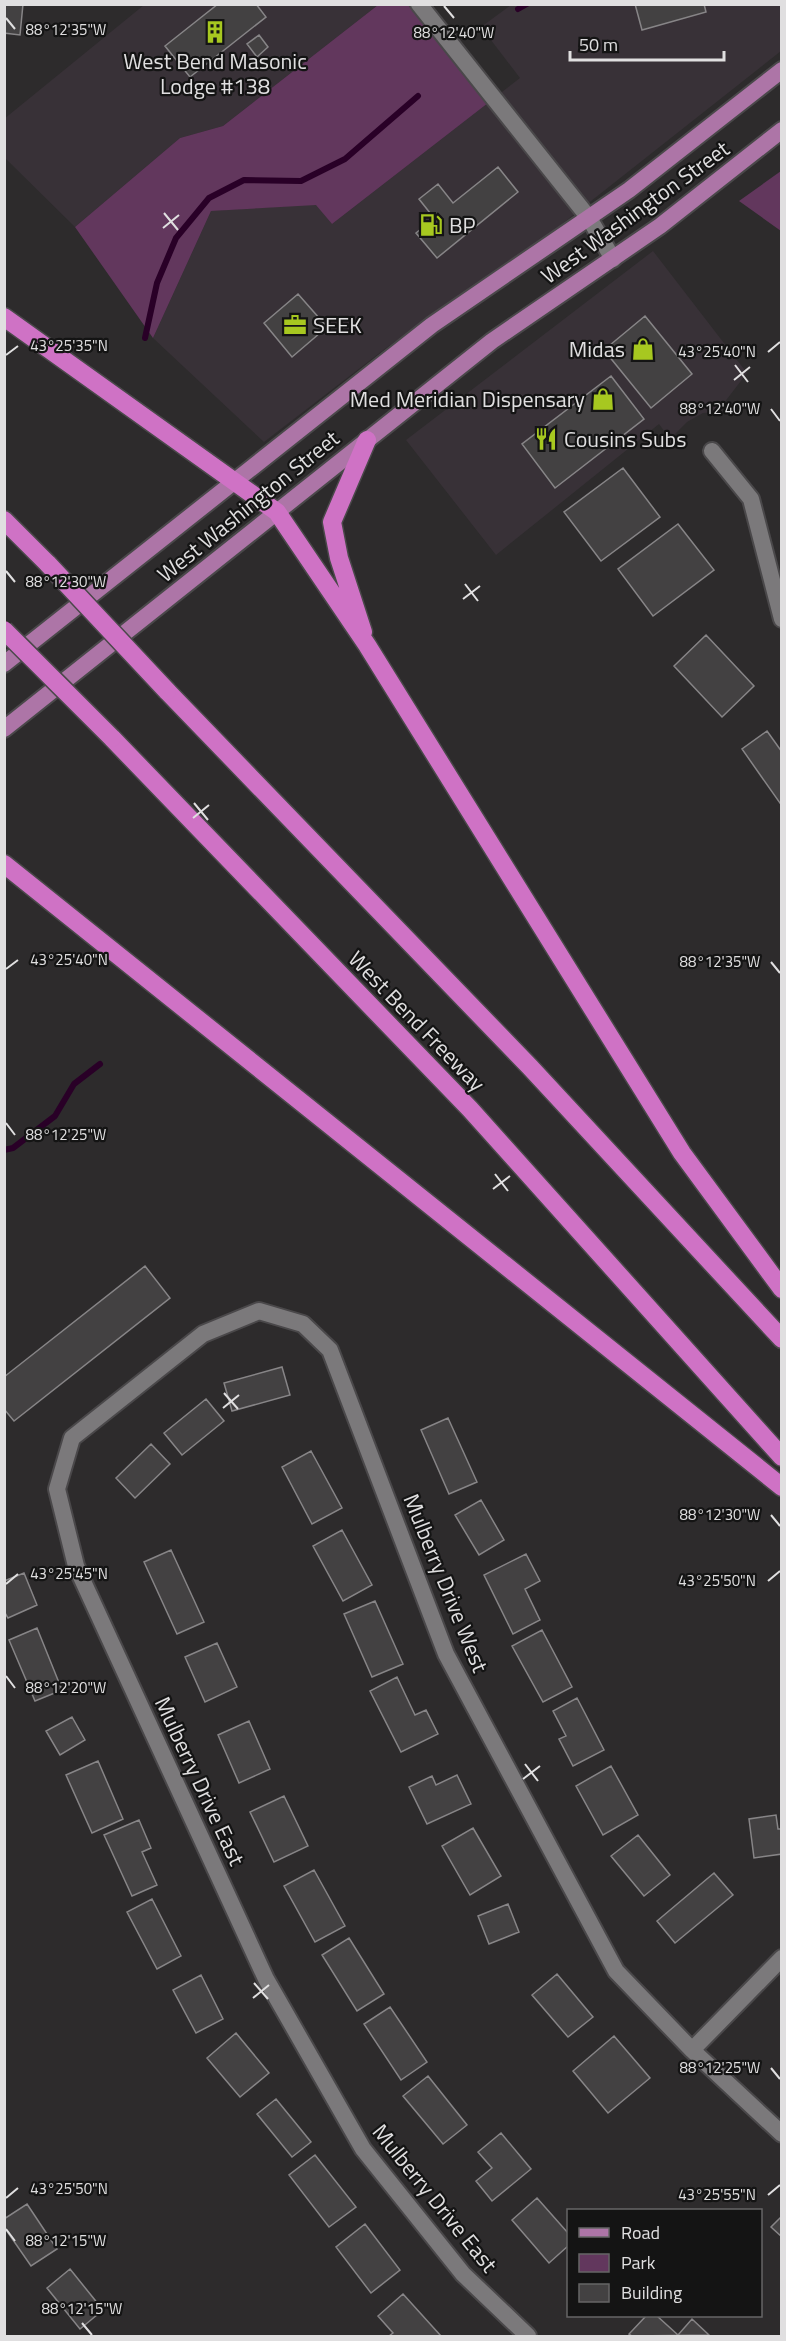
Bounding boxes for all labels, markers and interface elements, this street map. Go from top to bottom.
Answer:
text: 88°12'35"W [26,18,106,41]
building icon: West Bend Masonic Lodge #138 [202,19,228,45]
text: 88°12'40"W [414,21,494,44]
scale bar [570,24,724,62]
text: 50 m [579,31,618,58]
place label: West Bend Masonic Lodge #138 [123,44,307,103]
street label: West Washington Street [534,132,737,292]
place label: BP [449,208,476,242]
fuel station icon: BP [418,212,444,238]
place label: SEEK [313,308,362,342]
office icon: SEEK [282,312,308,338]
place label: Midas [569,332,625,366]
text: 43°25'35"N [30,334,108,357]
shop icon: Midas [630,336,656,362]
text: 43°25'40"N [678,340,756,363]
place label: Med Meridian Dispensary [350,382,585,416]
shop icon: Med Meridian Dispensary [590,386,616,412]
text: 88°12'40"W [680,397,760,420]
street label: West Washington Street [150,422,347,590]
place label: Cousins Subs [564,422,686,456]
restaurant icon: Cousins Subs [533,426,559,452]
text: 88°12'30"W [26,570,106,593]
street label: West Bend Freeway [341,943,494,1100]
text: 43°25'40"N [30,948,108,971]
text: 88°12'35"W [680,950,760,973]
text: 88°12'25"W [26,1123,106,1146]
street label: Mulberry Drive West [395,1489,497,1678]
text: 88°12'30"W [680,1503,760,1526]
text: 43°25'45"N [30,1562,108,1585]
text: 43°25'50"N [678,1569,756,1592]
text: 88°12'20"W [26,1676,106,1699]
street label: Mulberry Drive East [146,1691,254,1871]
text: 88°12'25"W [680,2056,760,2079]
street label: Mulberry Drive East [364,2116,506,2280]
text: 43°25'50"N [30,2177,108,2200]
text: 43°25'55"N [678,2183,756,2206]
legend [567,2209,762,2317]
text: Road [621,2219,660,2246]
text: 88°12'15"W [26,2229,106,2252]
text: Park [621,2249,656,2276]
text: Building [621,2279,682,2306]
text: 88°12'15"W [42,2297,122,2320]

